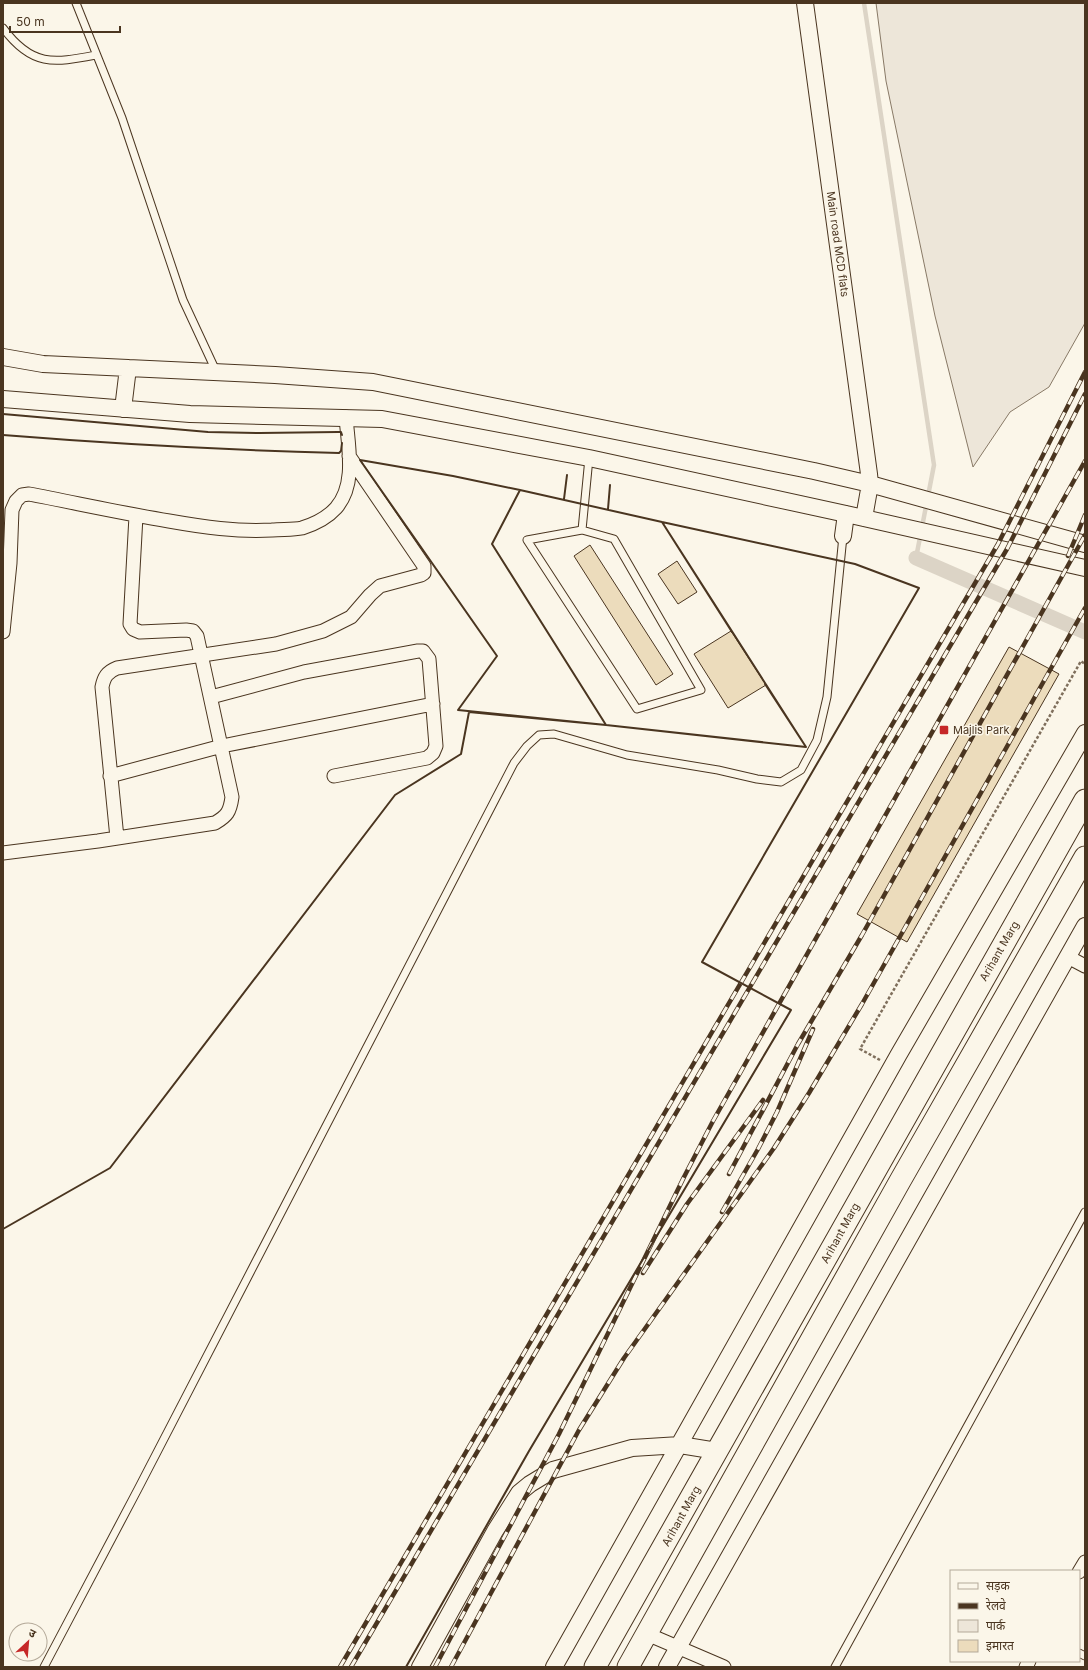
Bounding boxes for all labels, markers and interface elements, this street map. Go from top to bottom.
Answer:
scale bar [10,8,120,34]
text: 50 m [16,14,45,29]
street label: Main road MCD flats [824,190,852,298]
place label: Majlis Park [953,723,1010,737]
marker: Majlis Park [938,724,950,736]
street label: Arihant Marg [976,918,1022,984]
street label: Arihant Marg [818,1200,862,1266]
street label: Arihant Marg [659,1483,703,1549]
legend [950,1570,1080,1662]
text: सड़क [986,1578,1011,1593]
text: रेलवे [986,1598,1006,1613]
text: पार्क [986,1618,1006,1633]
north arrow [8,1622,48,1662]
text: उ [26,1625,39,1641]
text: इमारत [986,1638,1015,1653]

